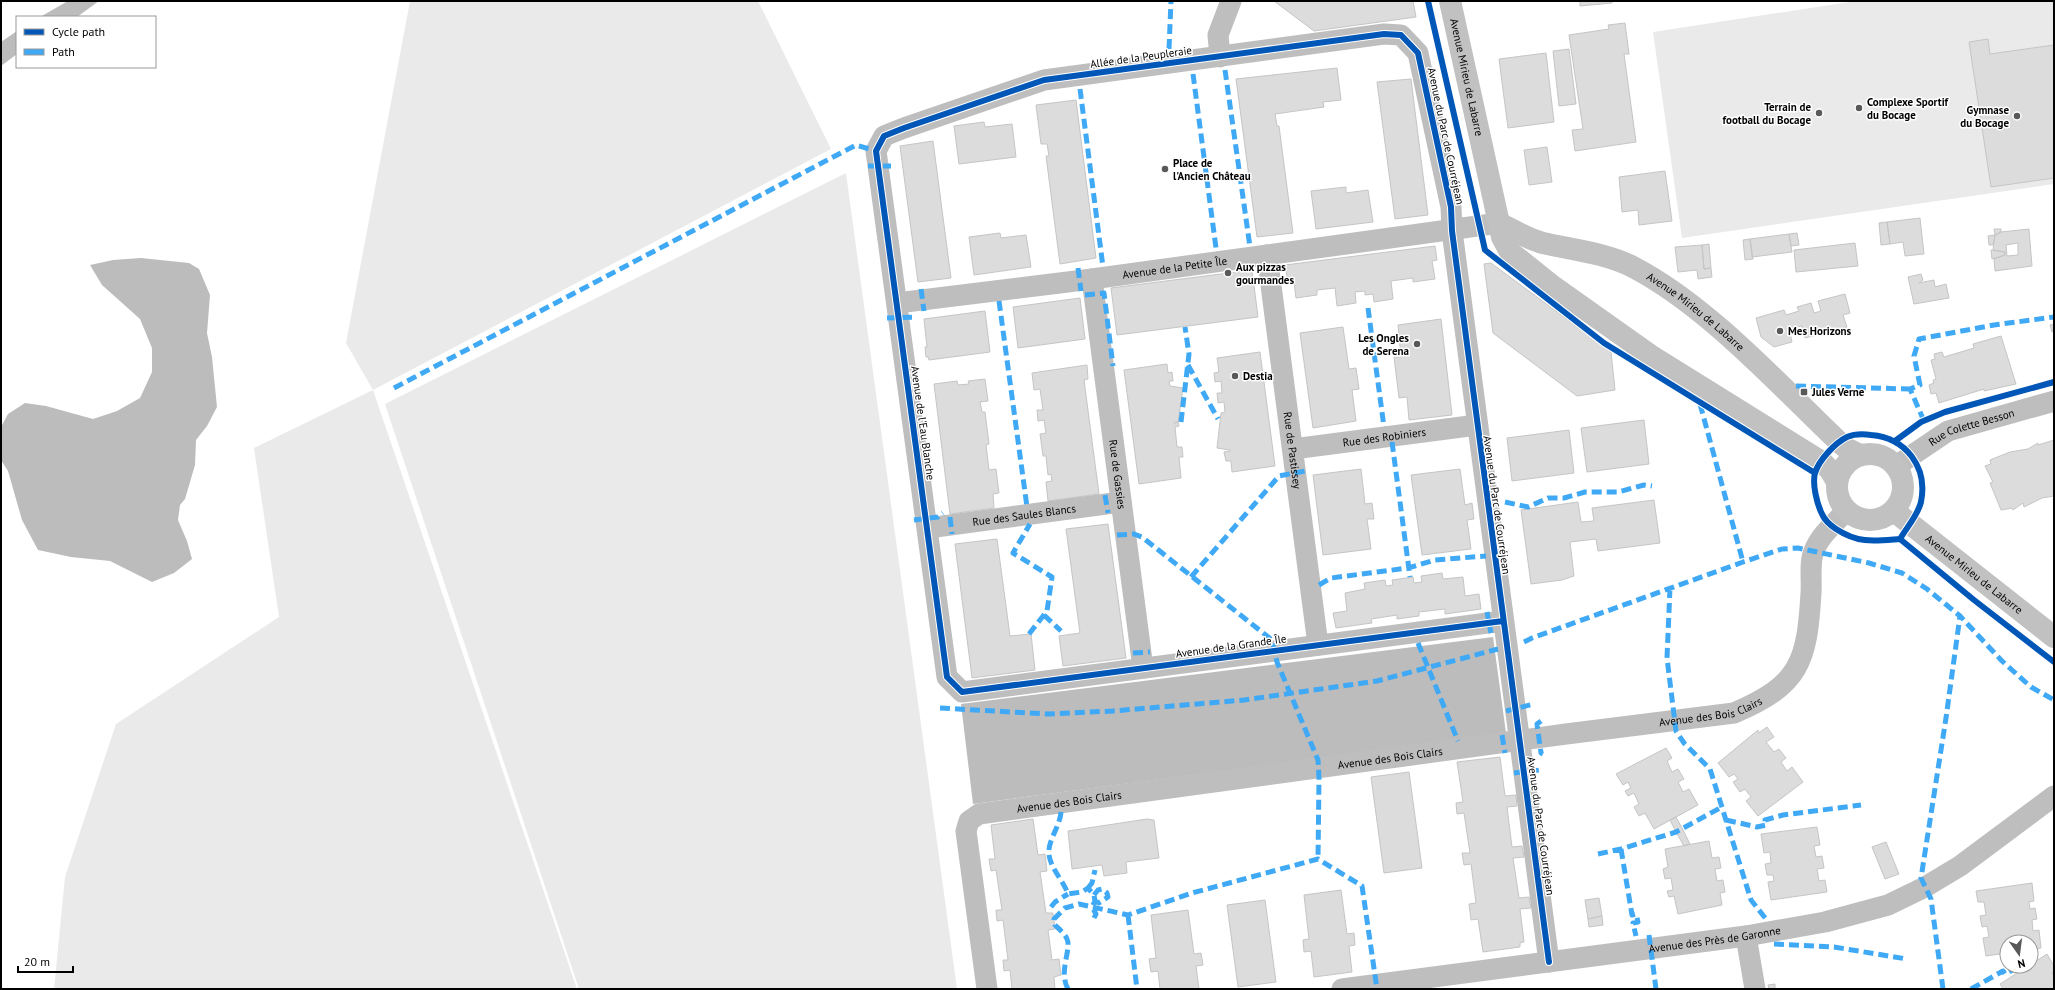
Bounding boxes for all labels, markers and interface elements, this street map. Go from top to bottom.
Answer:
legend [16,16,156,68]
street label: Avenue Mirieu de Labarre [1447,17,1487,138]
text: Cycle path [52,24,105,39]
street label: Allée de la Peupleraie [1089,43,1193,71]
text: Path [52,44,75,59]
street label: Avenue du Parc de Courréjean [1425,66,1467,206]
place label: Complexe Sportif du Bocage [1867,95,1950,122]
place label: Terrain de football du Bocage [1723,100,1811,127]
marker: Complexe Sportif du Bocage [1854,103,1864,113]
place label: Gymnase du Bocage [1960,103,2009,130]
marker: Terrain de football du Bocage [1814,108,1824,118]
marker: Gymnase du Bocage [2012,111,2022,121]
place label: Place de l'Ancien Château [1173,156,1251,183]
marker: Place de l'Ancien Château [1160,164,1170,174]
street label: Avenue de la Petite Île [1121,253,1228,282]
place label: Aux pizzas gourmandes [1236,260,1294,287]
marker: Aux pizzas gourmandes [1223,268,1233,278]
street label: Avenue Mirieu de Labarre [1644,269,1748,354]
place label: Mes Horizons [1788,324,1852,338]
marker: Mes Horizons [1775,326,1785,336]
place label: Les Ongles de Serena [1358,331,1409,358]
marker: Les Ongles de Serena [1412,339,1422,349]
street label: Avenue de l'Eau Blanche [908,365,938,481]
place label: Destia [1243,369,1273,383]
marker: Destia [1230,371,1240,381]
place label: Jules Verne [1811,385,1865,399]
marker: Jules Verne [1799,387,1809,397]
street label: Rue Colette Besson [1926,406,2016,449]
street label: Rue de Pastissey [1281,411,1305,491]
street label: Rue des Robiniers [1342,425,1427,449]
street label: Avenue du Parc de Courréjean [1480,435,1514,575]
street label: Rue de Gassies [1106,439,1129,510]
street label: Rue des Saules Blancs [971,501,1077,529]
street label: Avenue Mirieu de Labarre [1923,531,2026,617]
street label: Avenue de la Grande Île [1175,631,1288,661]
street label: Avenue des Bois Clairs [1658,694,1765,729]
street label: Avenue des Bois Clairs [1337,744,1444,772]
street label: Avenue du Parc de Courréjean [1524,756,1558,896]
street label: Avenue des Bois Clairs [1016,788,1123,816]
street label: Avenue des Près de Garonne [1648,923,1782,956]
north arrow [1999,934,2039,974]
scale bar [18,948,73,974]
text: 20 m [24,954,50,969]
text: N [2016,956,2027,971]

